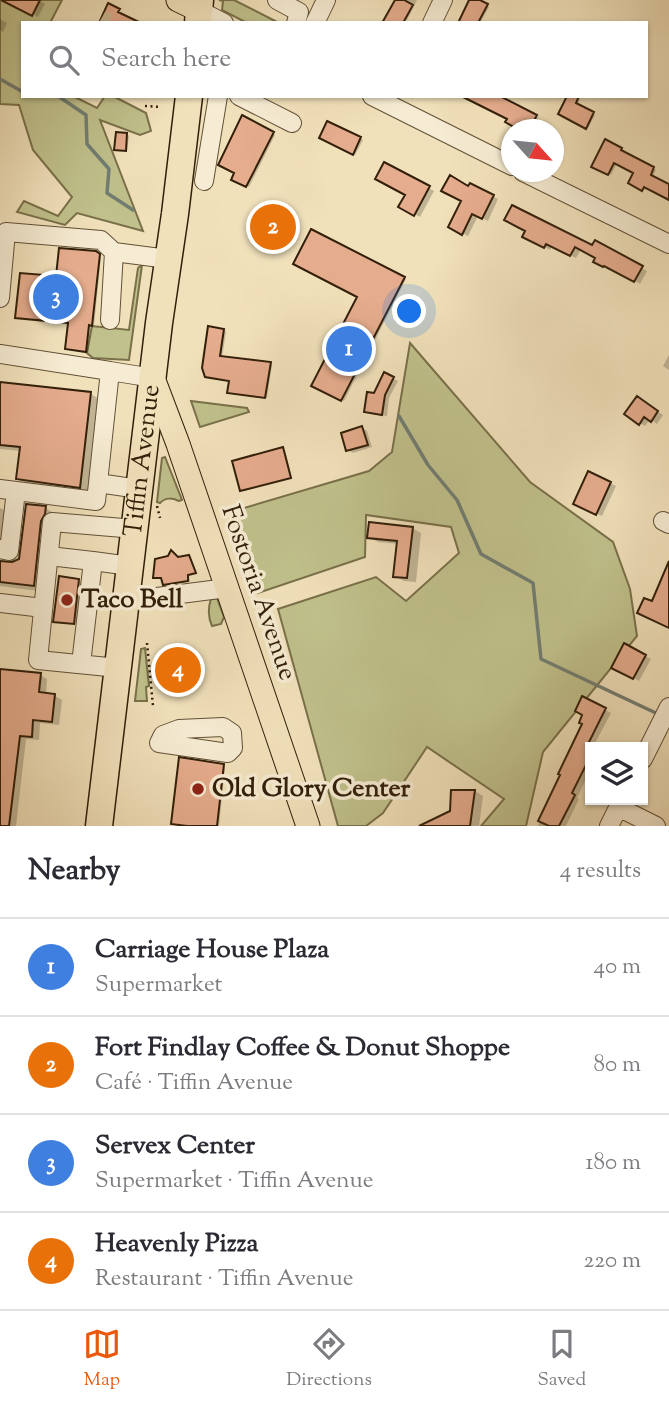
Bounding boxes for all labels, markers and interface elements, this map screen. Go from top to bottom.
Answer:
search box [21,21,648,98]
icon: search [45,41,83,79]
text: Search here [101,41,231,78]
north arrow [501,119,564,182]
pin: 2 [250,201,296,253]
pin: 3 [33,271,79,323]
your location [392,294,426,328]
pin: 1 [326,323,372,375]
street label: Tiffin Avenue [115,382,170,539]
street label: Fostoria Avenue [211,500,305,686]
place label: Taco Bell [81,582,184,619]
marker: Taco Bell [59,592,75,608]
pin: 4 [155,644,201,696]
map controls [585,742,648,805]
button: layers [585,742,648,805]
place label: Old Glory Center [212,771,411,808]
marker: Old Glory Center [190,781,206,797]
text: Nearby [28,850,120,893]
text: 4 results [560,855,641,888]
text: Carriage House Plaza [95,932,329,969]
text: 1 [47,951,55,984]
text: 40 m [594,951,641,984]
text: Supermarket [95,969,222,1002]
text: Fort Findlay Coffee & Donut Shoppe [95,1030,510,1067]
text: 2 [46,1049,56,1082]
text: 80 m [593,1049,641,1082]
text: Café · Tiffin Avenue [95,1067,293,1100]
text: Servex Center [95,1128,255,1165]
text: 3 [46,1147,56,1180]
text: 180 m [586,1147,641,1180]
text: Supermarket · Tiffin Avenue [95,1165,373,1198]
text: Heavenly Pizza [95,1226,258,1263]
text: 4 [45,1245,57,1278]
text: 220 m [583,1245,641,1278]
text: Restaurant · Tiffin Avenue [95,1263,353,1296]
tab: Map [83,1325,121,1394]
tab: Directions [286,1325,372,1394]
tab: Saved [537,1325,586,1394]

